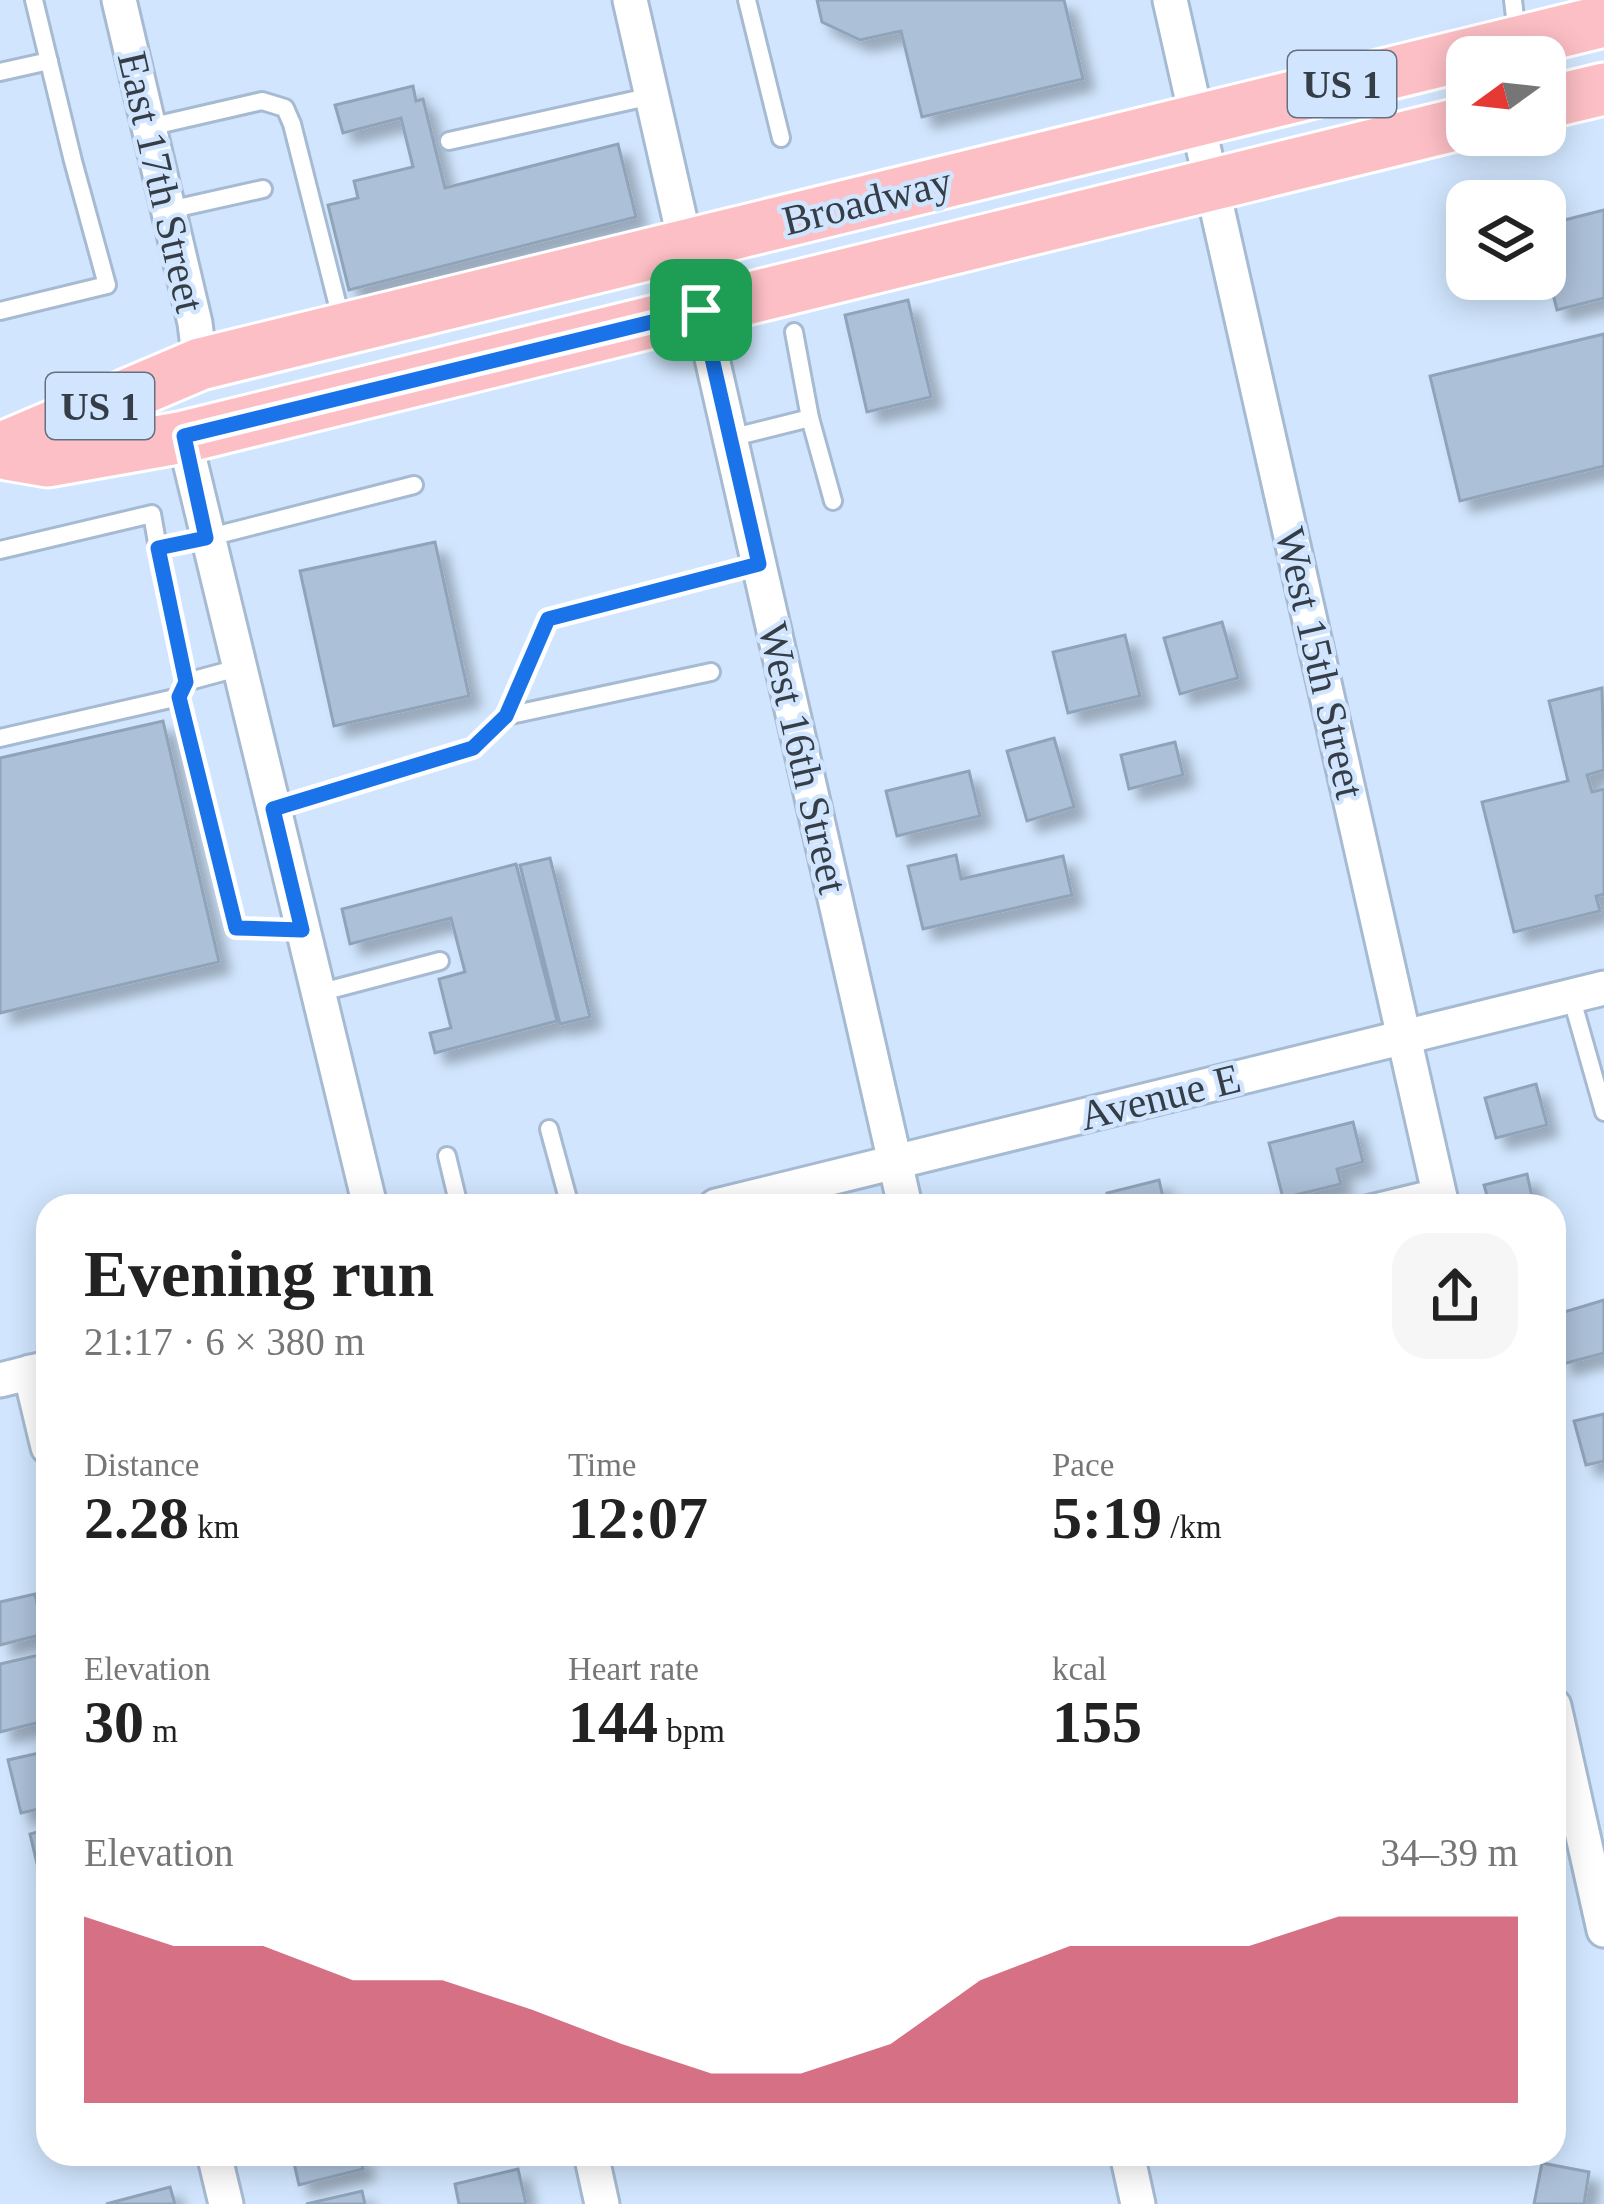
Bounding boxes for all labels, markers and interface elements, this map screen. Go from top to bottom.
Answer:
north arrow [1446,36,1566,156]
map controls [1446,36,1566,300]
street label: East 17th Street [109,47,213,317]
road number: US 1 [1288,51,1396,117]
street label: Broadway [778,158,956,244]
button: layers [1446,180,1566,300]
pin [650,259,752,361]
icon: arrive [668,277,734,343]
road number: US 1 [46,373,154,439]
street label: West 15th Street [1266,523,1374,803]
street label: West 16th Street [749,618,857,898]
street label: Avenue E [1075,1055,1245,1139]
button: share [1392,1233,1518,1359]
text: Evening run [84,1237,434,1310]
text: 21:17 · 6 × 380 m [84,1320,365,1363]
text: Distance [84,1447,199,1483]
text: Time [568,1447,636,1483]
text: Pace [1052,1447,1114,1483]
text: 2.28 [84,1485,189,1551]
text: 12:07 [568,1485,708,1551]
text: 5:19 [1052,1485,1162,1551]
text: km [189,1509,239,1545]
text: /km [1162,1509,1222,1545]
text: Elevation [84,1651,210,1687]
text: Heart rate [568,1651,699,1687]
text: kcal [1052,1651,1107,1687]
text: 30 [84,1689,144,1755]
text: 144 [568,1689,658,1755]
text: 155 [1052,1689,1142,1755]
text: m [144,1713,178,1749]
text: bpm [658,1713,725,1749]
text: Elevation [84,1831,233,1874]
text: 34–39 m [1380,1831,1518,1874]

